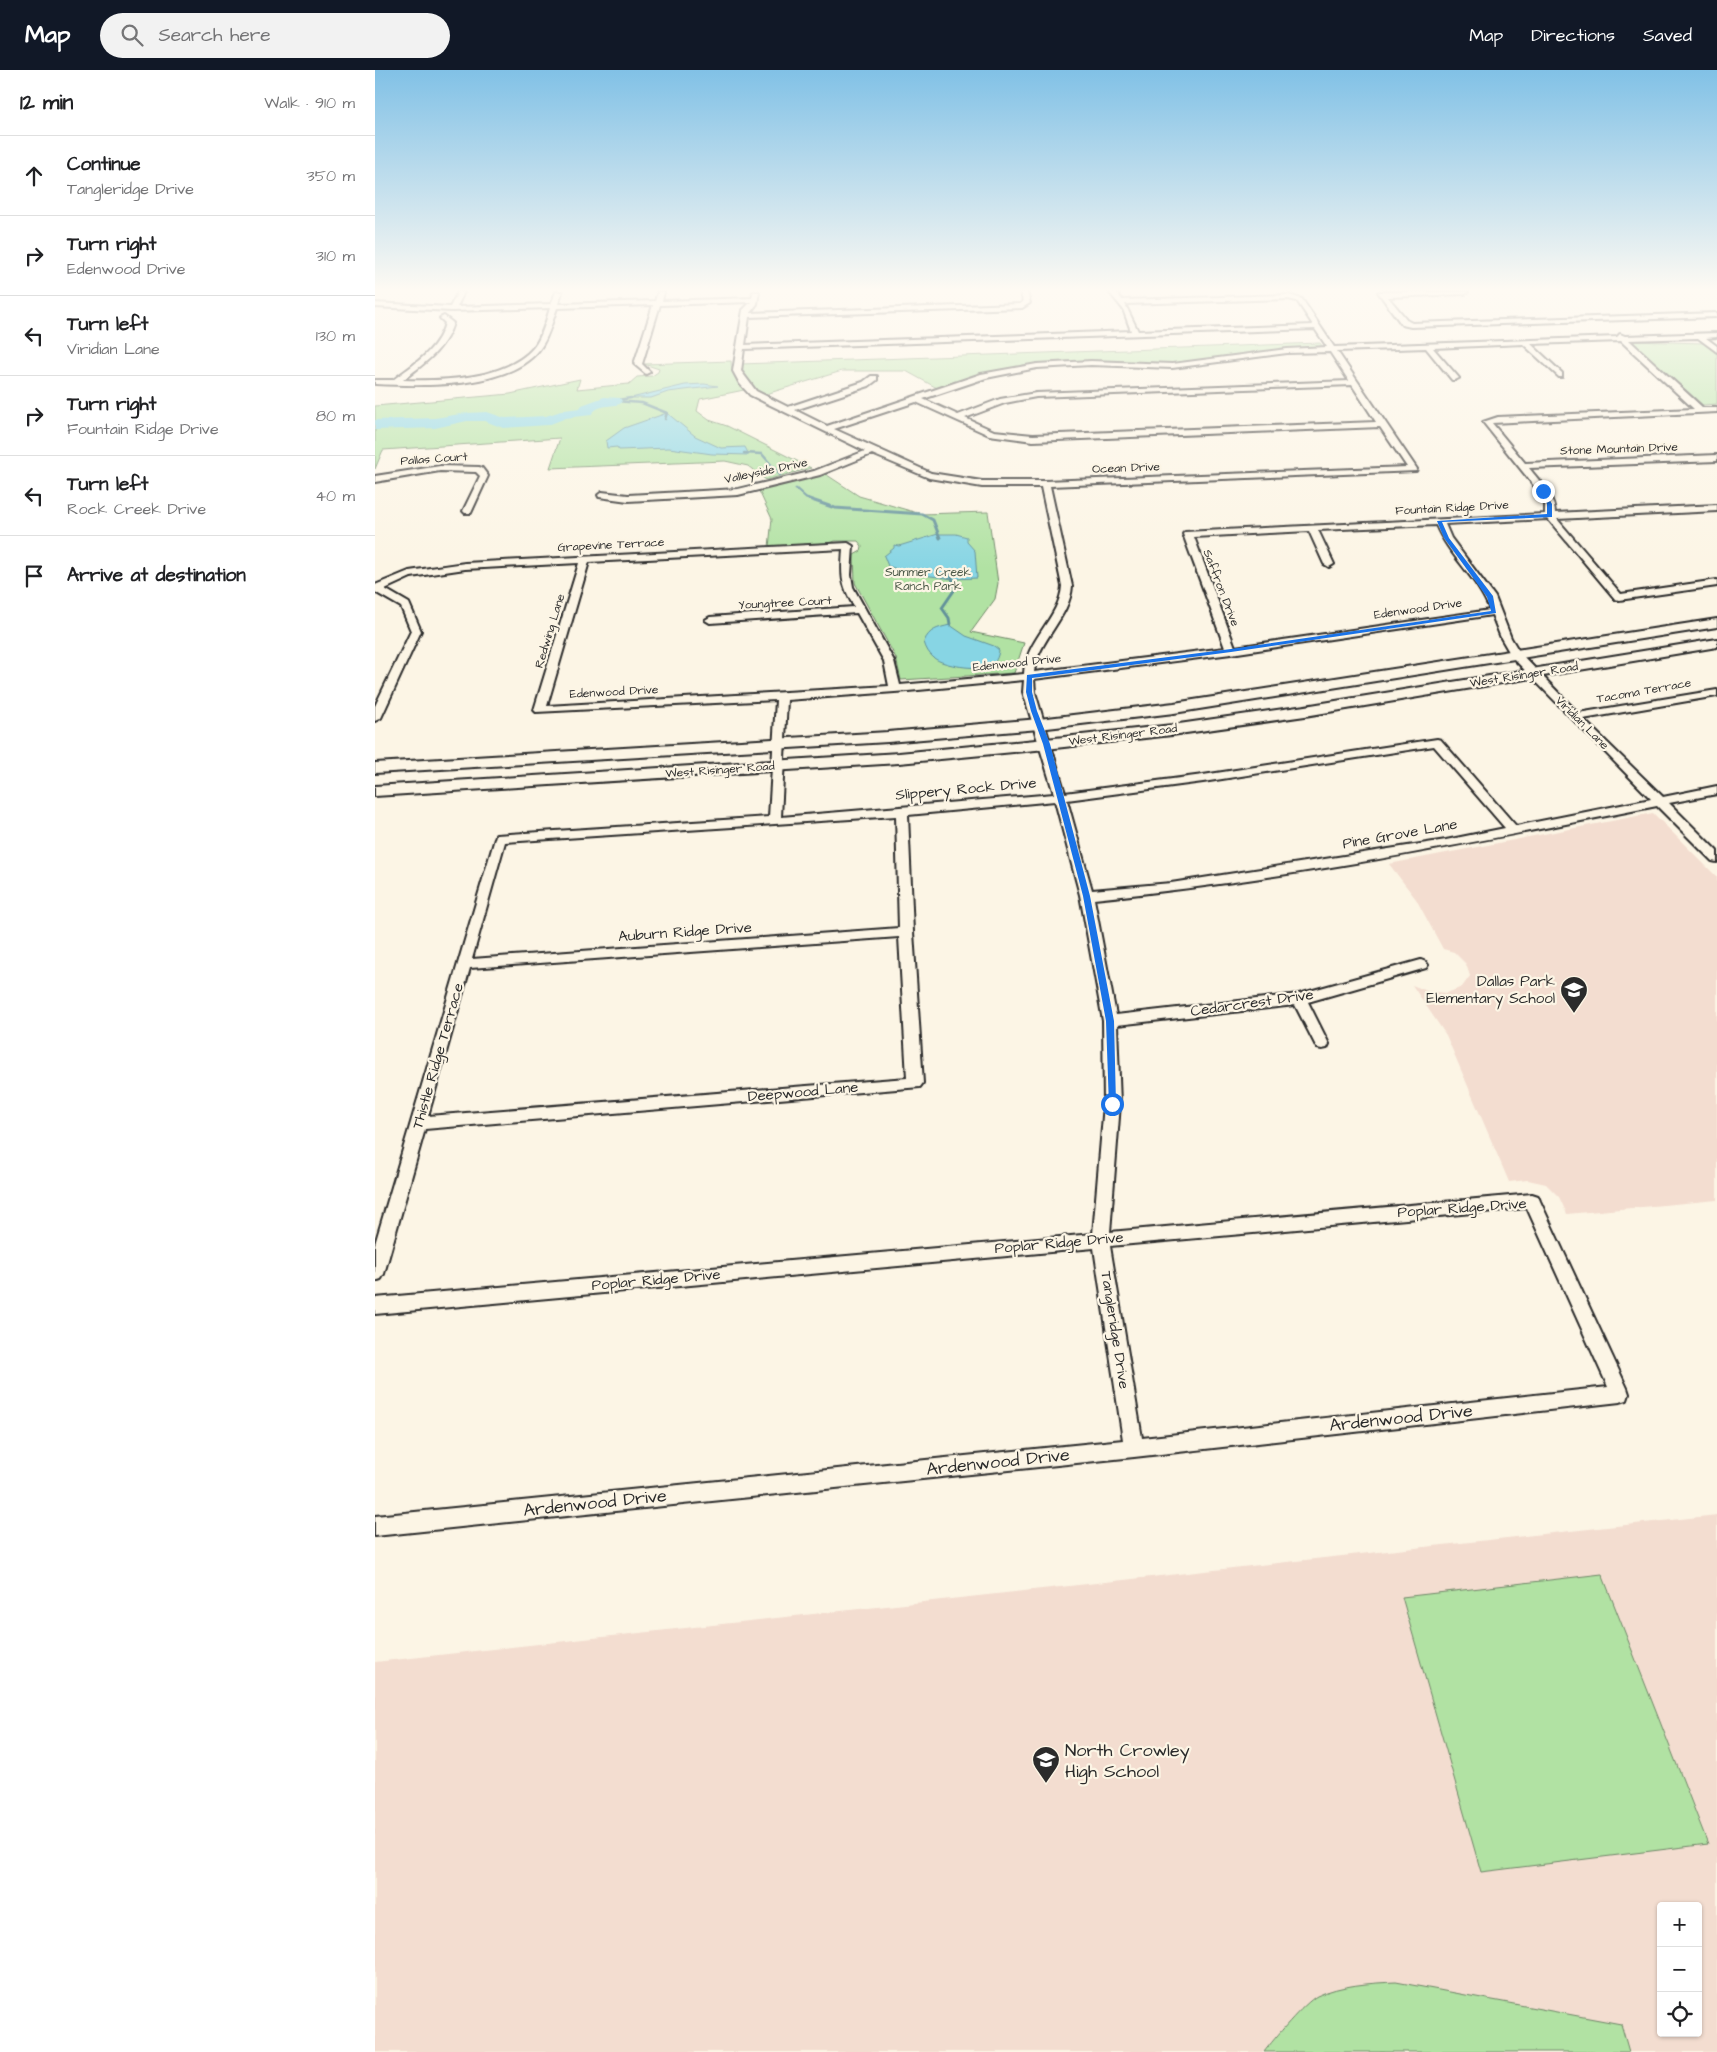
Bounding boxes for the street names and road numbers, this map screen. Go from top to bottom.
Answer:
street label: Stone Mountain Drive [1560,438,1679,460]
street label: Pallas Court [400,448,468,470]
street label: Valleyside Drive [723,454,810,489]
street label: Ocean Drive [1092,458,1161,478]
street label: Fountain Ridge Drive [1395,497,1510,520]
street label: Grapevine Terrace [557,534,665,556]
street label: Saffron Drive [1199,547,1244,629]
street label: Redwing Lane [531,591,570,670]
street label: Youngtree Court [738,592,832,615]
street label: Edenwood Drive [1373,594,1464,624]
street label: Edenwood Drive [972,650,1063,676]
street label: West Risinger Road [1469,658,1579,693]
street label: Tacoma Terrace [1595,674,1693,708]
street label: Edenwood Drive [569,681,659,703]
street label: Viridian Lane [1551,692,1613,754]
street label: West Risinger Road [1068,720,1178,751]
street label: West Risinger Road [665,758,775,783]
street label: Slippery Rock Drive [895,772,1038,807]
street label: Pine Grove Lane [1341,814,1459,854]
street label: Auburn Ridge Drive [618,917,753,948]
street label: Thistle Ridge Terrace [407,981,470,1132]
street label: Cedarcrest Drive [1189,984,1315,1022]
street label: Deepwood Lane [747,1077,859,1107]
street label: Poplar Ridge Drive [1397,1193,1527,1224]
street label: Poplar Ridge Drive [994,1227,1124,1260]
street label: Poplar Ridge Drive [591,1264,721,1297]
street label: Tangleridge Drive [1094,1270,1135,1391]
street label: Ardenwood Drive [1328,1398,1474,1438]
street label: Ardenwood Drive [925,1442,1071,1482]
street label: Ardenwood Drive [522,1483,668,1523]

